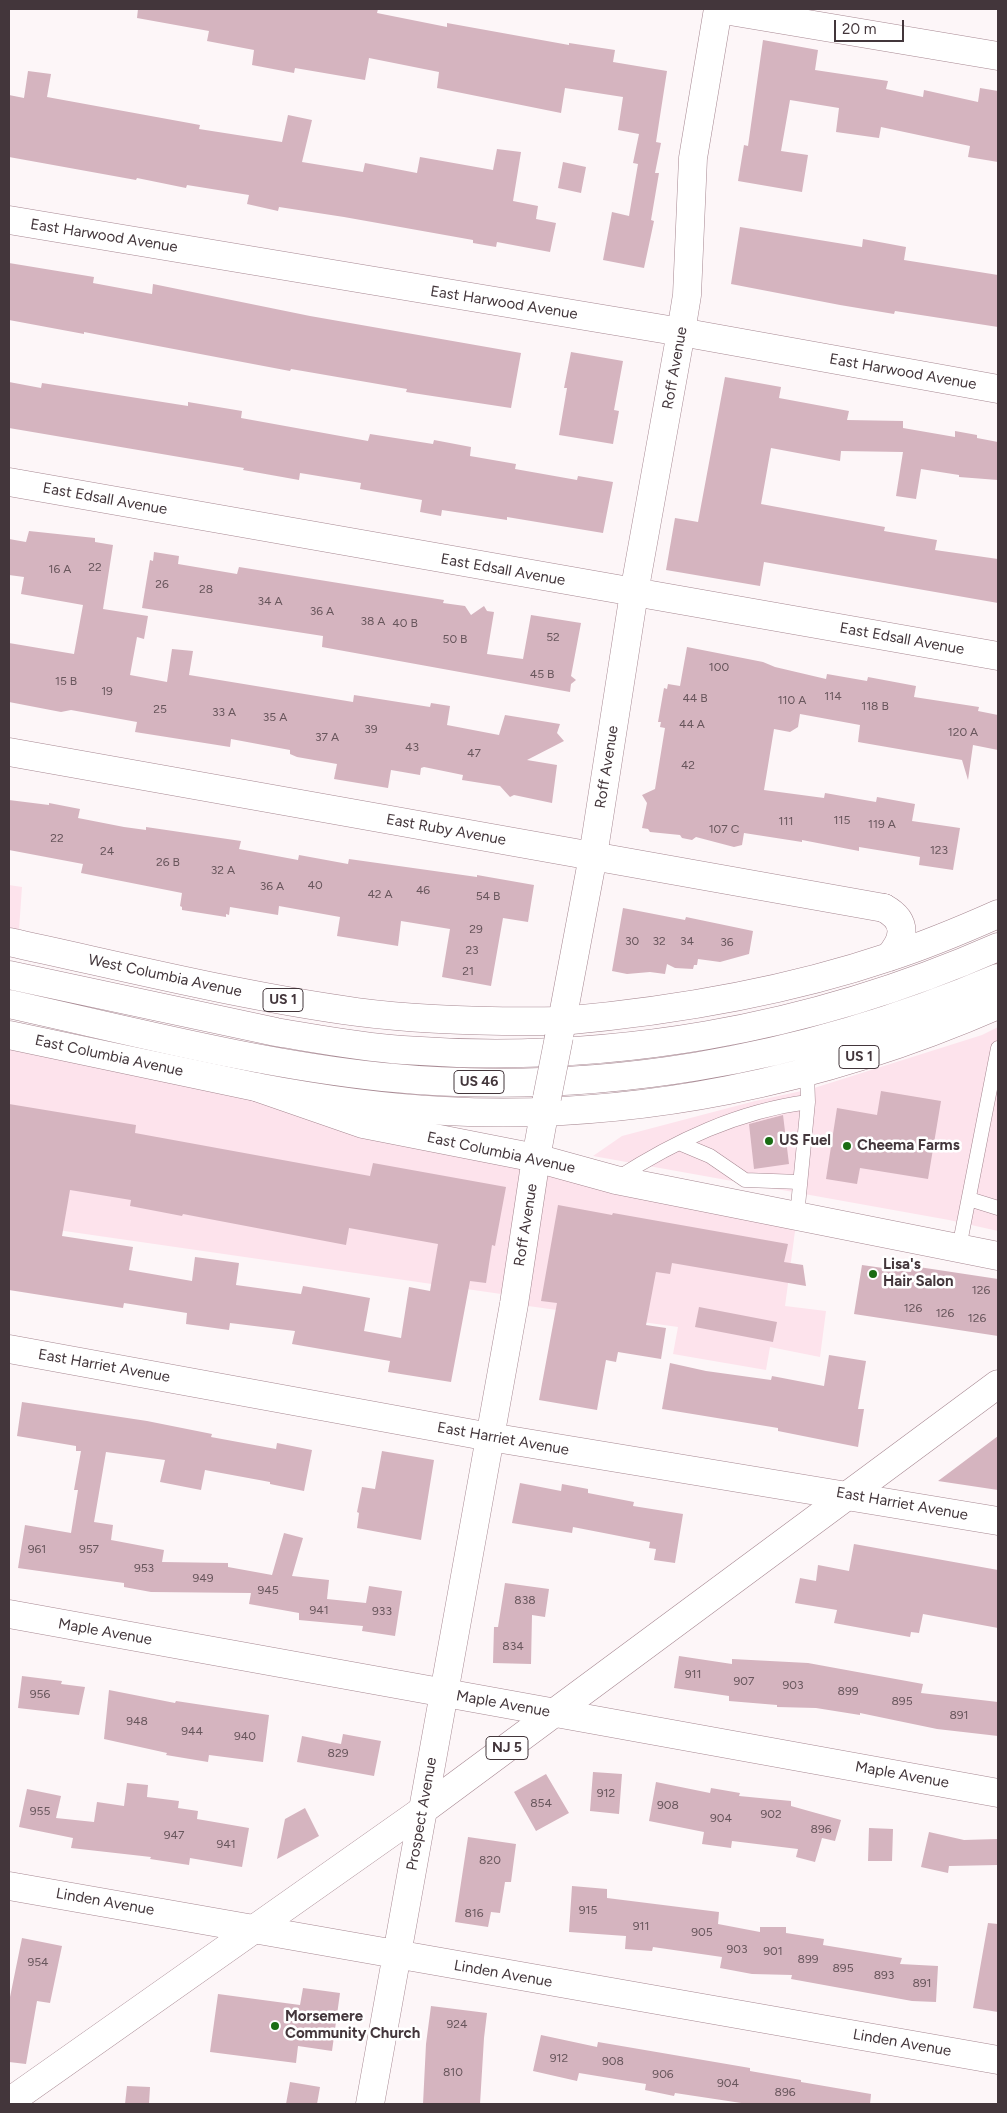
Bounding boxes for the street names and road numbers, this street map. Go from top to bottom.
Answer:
street label: East Harwood Avenue [29,215,179,257]
street label: East Harwood Avenue [429,282,579,324]
street label: Roff Avenue [659,325,691,411]
street label: East Harwood Avenue [828,350,978,394]
street label: East Edsall Avenue [41,479,169,519]
street label: East Edsall Avenue [439,550,567,590]
street label: East Edsall Avenue [838,619,966,659]
street label: Roff Avenue [592,724,622,810]
street label: East Ruby Avenue [385,811,507,849]
street label: West Columbia Avenue [87,951,243,1001]
road number: US 1 [263,988,303,1012]
street label: East Columbia Avenue [33,1031,185,1081]
road number: US 1 [839,1046,879,1068]
road number: US 46 [454,1070,504,1094]
street label: East Columbia Avenue [425,1128,577,1178]
street label: Roff Avenue [511,1182,541,1268]
street label: East Harriet Avenue [37,1346,171,1386]
street label: East Harriet Avenue [436,1419,570,1459]
street label: East Harriet Avenue [835,1484,969,1524]
street label: Maple Avenue [57,1615,153,1649]
street label: Maple Avenue [455,1687,551,1721]
road number: NJ 5 [486,1736,528,1760]
street label: Prospect Avenue [403,1756,441,1872]
street label: Maple Avenue [854,1758,950,1792]
street label: Linden Avenue [54,1885,156,1919]
street label: Linden Avenue [452,1957,554,1991]
street label: Linden Avenue [851,2026,953,2060]

